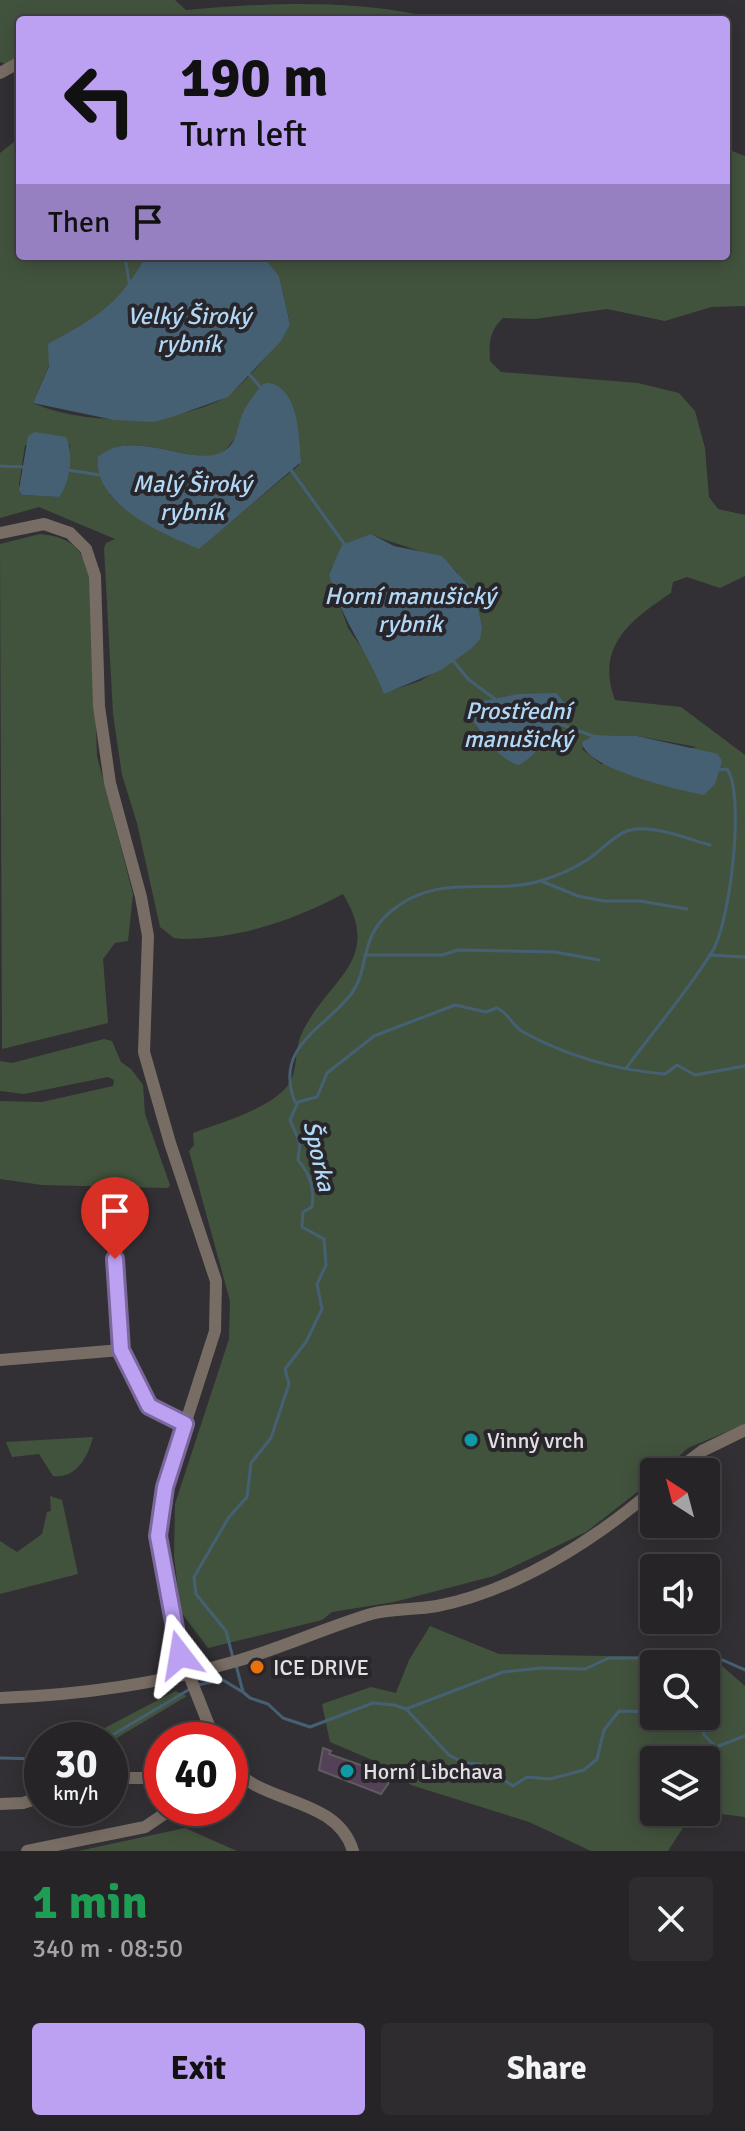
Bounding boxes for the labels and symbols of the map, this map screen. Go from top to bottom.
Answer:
water label: Velký Široký rybník [127,301,254,359]
water label: Malý Široký rybník [133,469,254,527]
water label: Horní manušický rybník [324,581,499,639]
water label: Prostřední manušický [463,696,575,754]
water label: Šporka [296,1118,342,1195]
pin [81,1177,149,1259]
place label: Vinný vrch [487,1427,584,1454]
marker: Vinný vrch [462,1431,480,1449]
north arrow [640,1458,720,1538]
position arrow [138,1613,222,1697]
place label: ICE DRIVE [273,1654,369,1681]
marker: ICE DRIVE [248,1658,266,1676]
speed limit sign: 40 [144,1722,248,1826]
place label: Horní Libchava [363,1758,503,1785]
marker: Horní Libchava [338,1762,356,1780]

